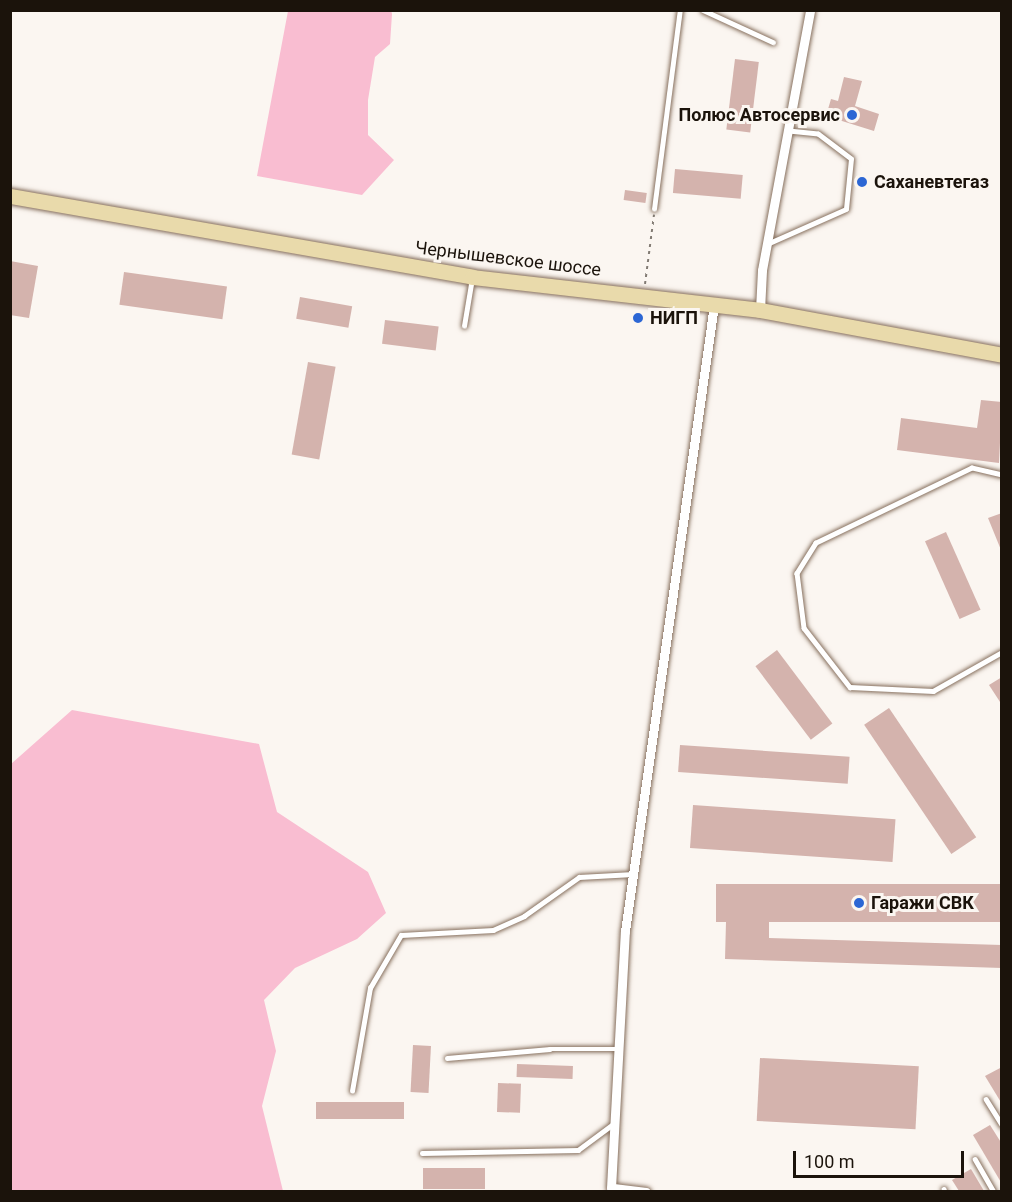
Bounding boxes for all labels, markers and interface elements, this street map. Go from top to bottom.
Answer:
place label: Полюс Автосервис [678,104,840,126]
marker: Полюс Автосервис [845,108,859,122]
place label: Саханевтегаз [874,171,989,193]
marker: Саханевтегаз [855,175,869,189]
street label: Чернышевское шоссе [414,237,602,281]
place label: НИГП [650,307,698,329]
marker: НИГП [631,311,645,325]
place label: Гаражи СВК [871,892,974,914]
marker: Гаражи СВК [852,896,866,910]
scale bar [796,1139,967,1177]
text: 100 m [804,1151,855,1172]

